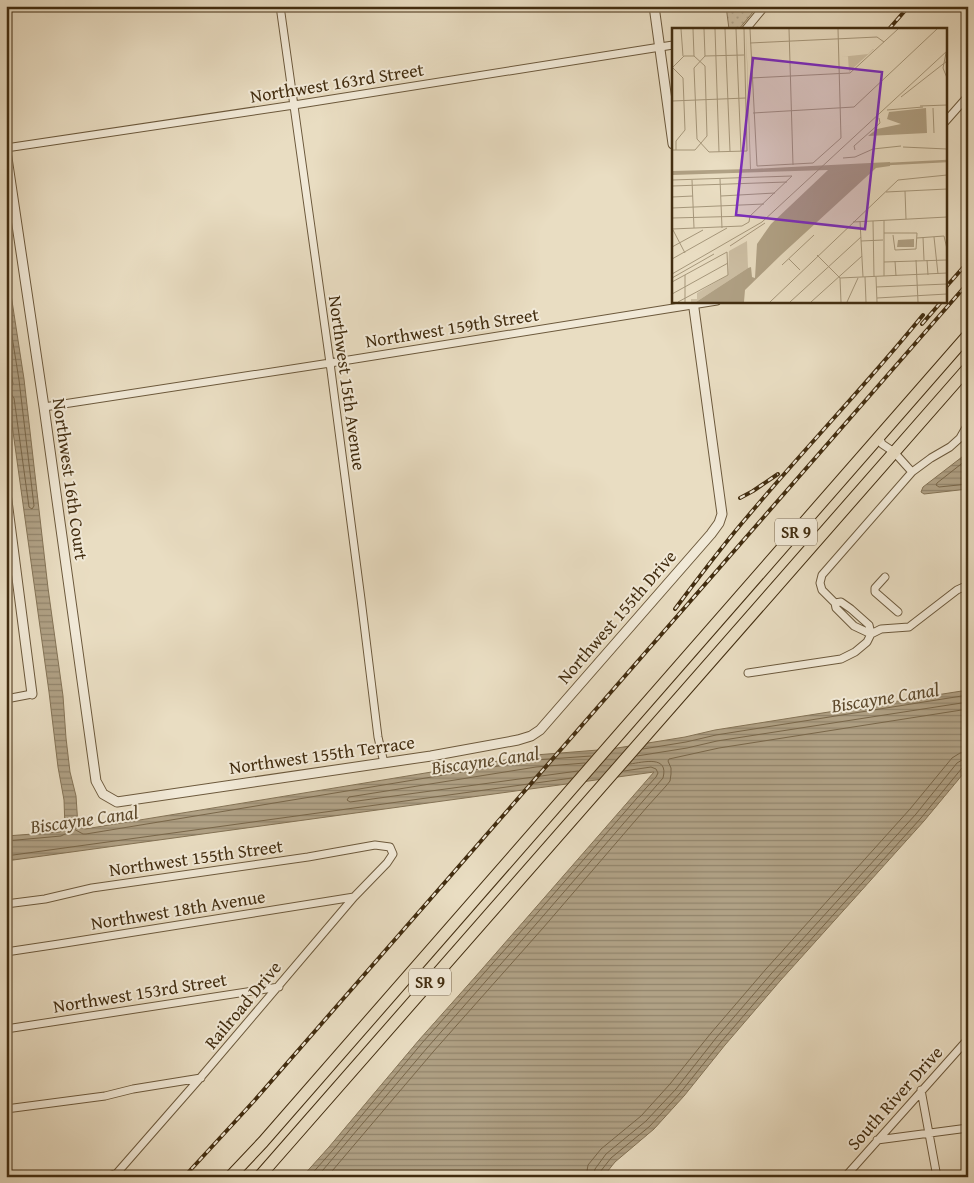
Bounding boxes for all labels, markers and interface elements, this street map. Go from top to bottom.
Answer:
inset map [672,28,946,302]
street label: Northwest 163rd Street [248,55,426,110]
street label: Northwest 15th Avenue [322,294,373,472]
street label: Northwest 159th Street [363,300,541,355]
street label: Northwest 16th Court [46,396,95,562]
road number: SR 9 [775,518,817,546]
street label: Northwest 155th Drive [551,544,683,690]
water label: Biscayne Canal [828,675,941,719]
street label: Northwest 155th Terrace [227,728,416,781]
water label: Biscayne Canal [428,739,541,782]
water label: Biscayne Canal [27,798,140,841]
street label: Northwest 155th Street [107,832,285,883]
street label: Northwest 18th Avenue [89,882,267,937]
street label: Railroad Drive [198,955,288,1055]
street label: Northwest 153rd Street [51,965,229,1020]
road number: SR 9 [409,969,451,996]
street label: South River Drive [840,1039,949,1156]

